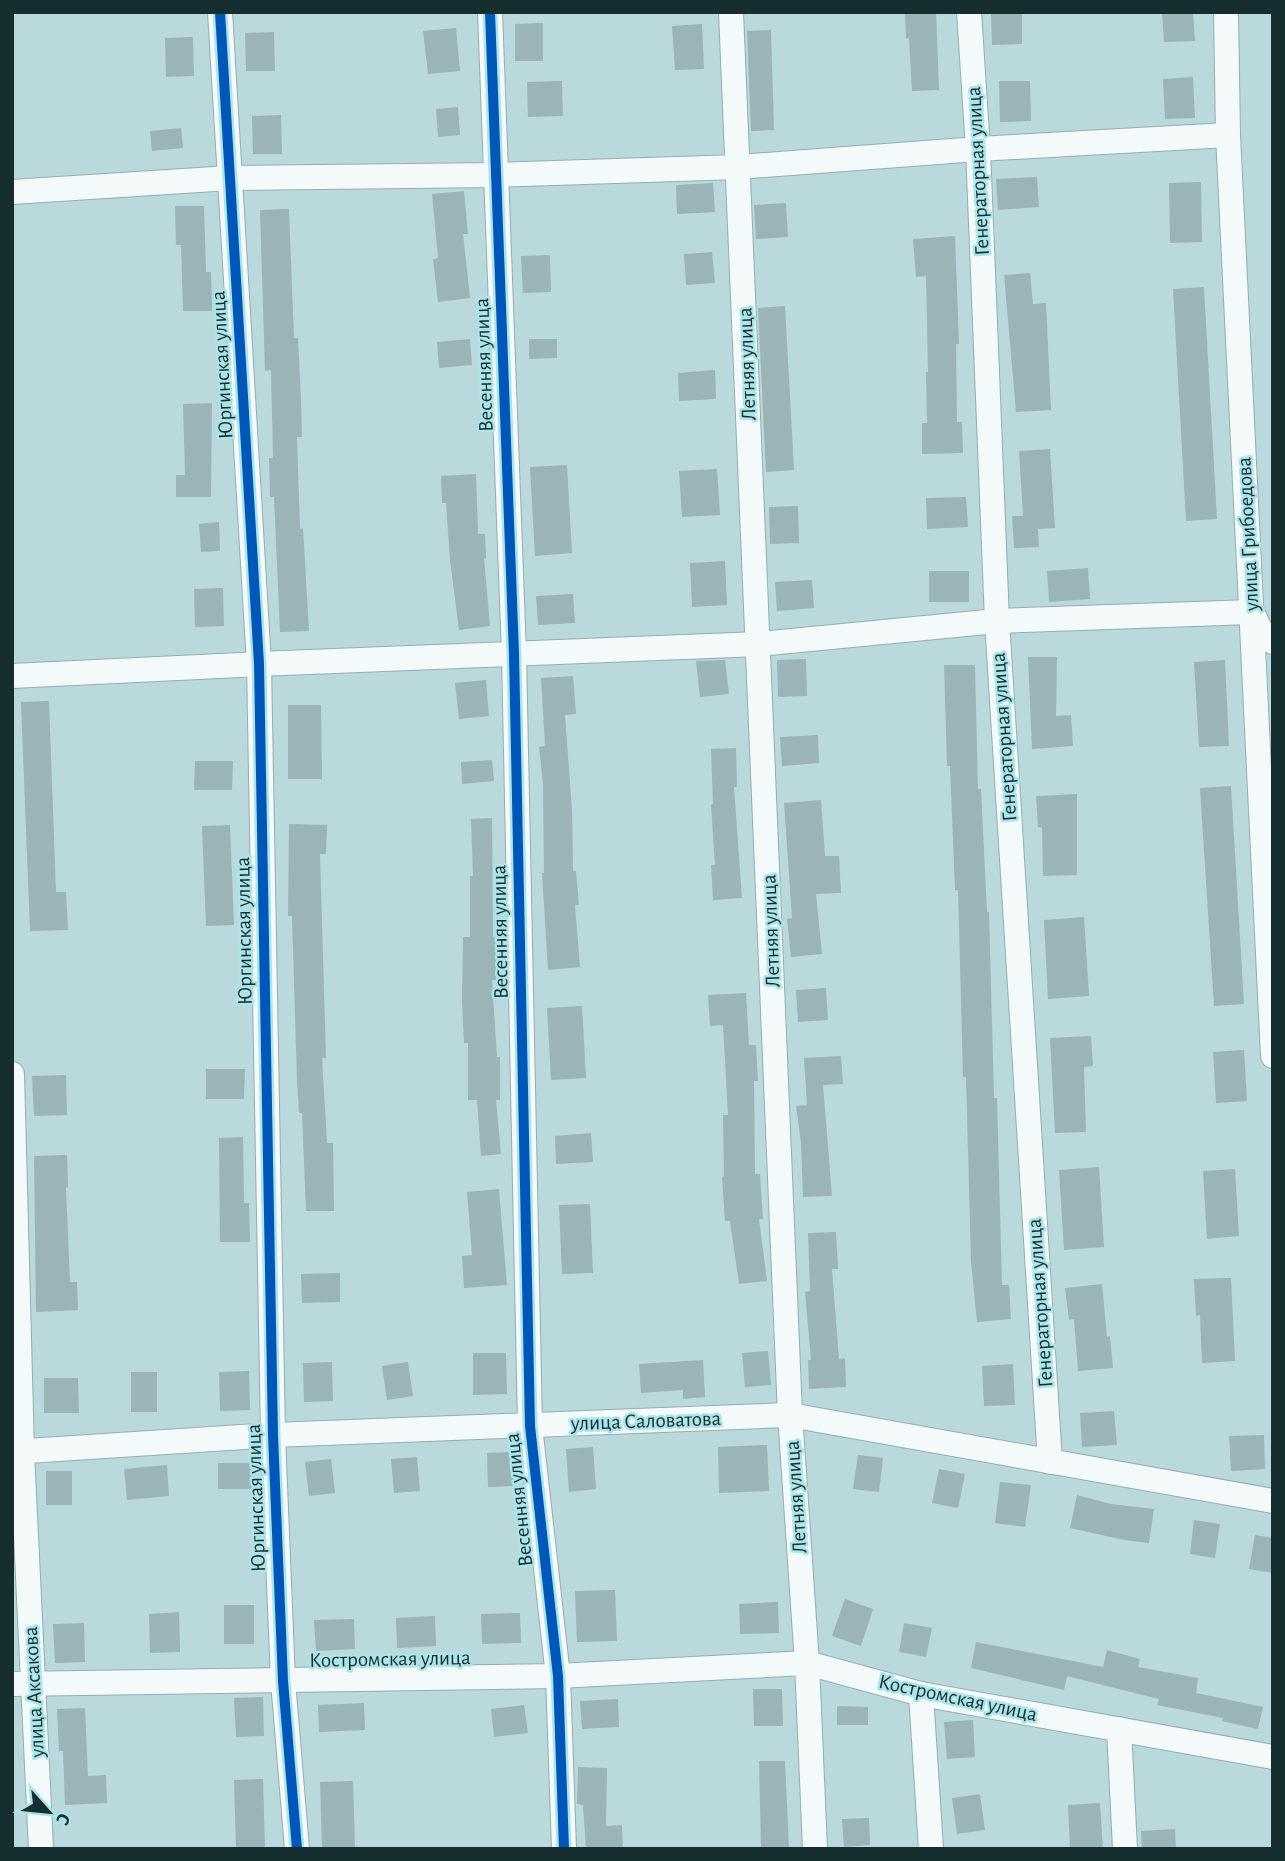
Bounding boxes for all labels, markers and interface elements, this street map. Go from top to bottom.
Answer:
street label: Генераторная улица [963,85,993,256]
street label: Юргинская улица [208,290,236,440]
street label: Весенняя улица [471,297,497,432]
street label: Летняя улица [735,307,759,421]
street label: улица Грибоедова [1233,456,1263,613]
street label: Генераторная улица [988,651,1020,822]
street label: Юргинская улица [232,856,256,1005]
street label: Весенняя улица [488,864,512,999]
street label: Летняя улица [759,874,783,988]
street label: Генераторная улица [1024,1217,1056,1388]
street label: улица Саловатова [570,1408,722,1434]
street label: Юргинская улица [243,1423,269,1573]
street label: Весенняя улица [501,1432,536,1568]
street label: Летняя улица [782,1439,810,1554]
street label: улица Аксакова [20,1626,48,1759]
street label: Костромская улица [309,1647,471,1671]
street label: Костромская улица [877,1671,1040,1725]
north arrow [14,1777,84,1847]
text: С [52,1810,74,1828]

